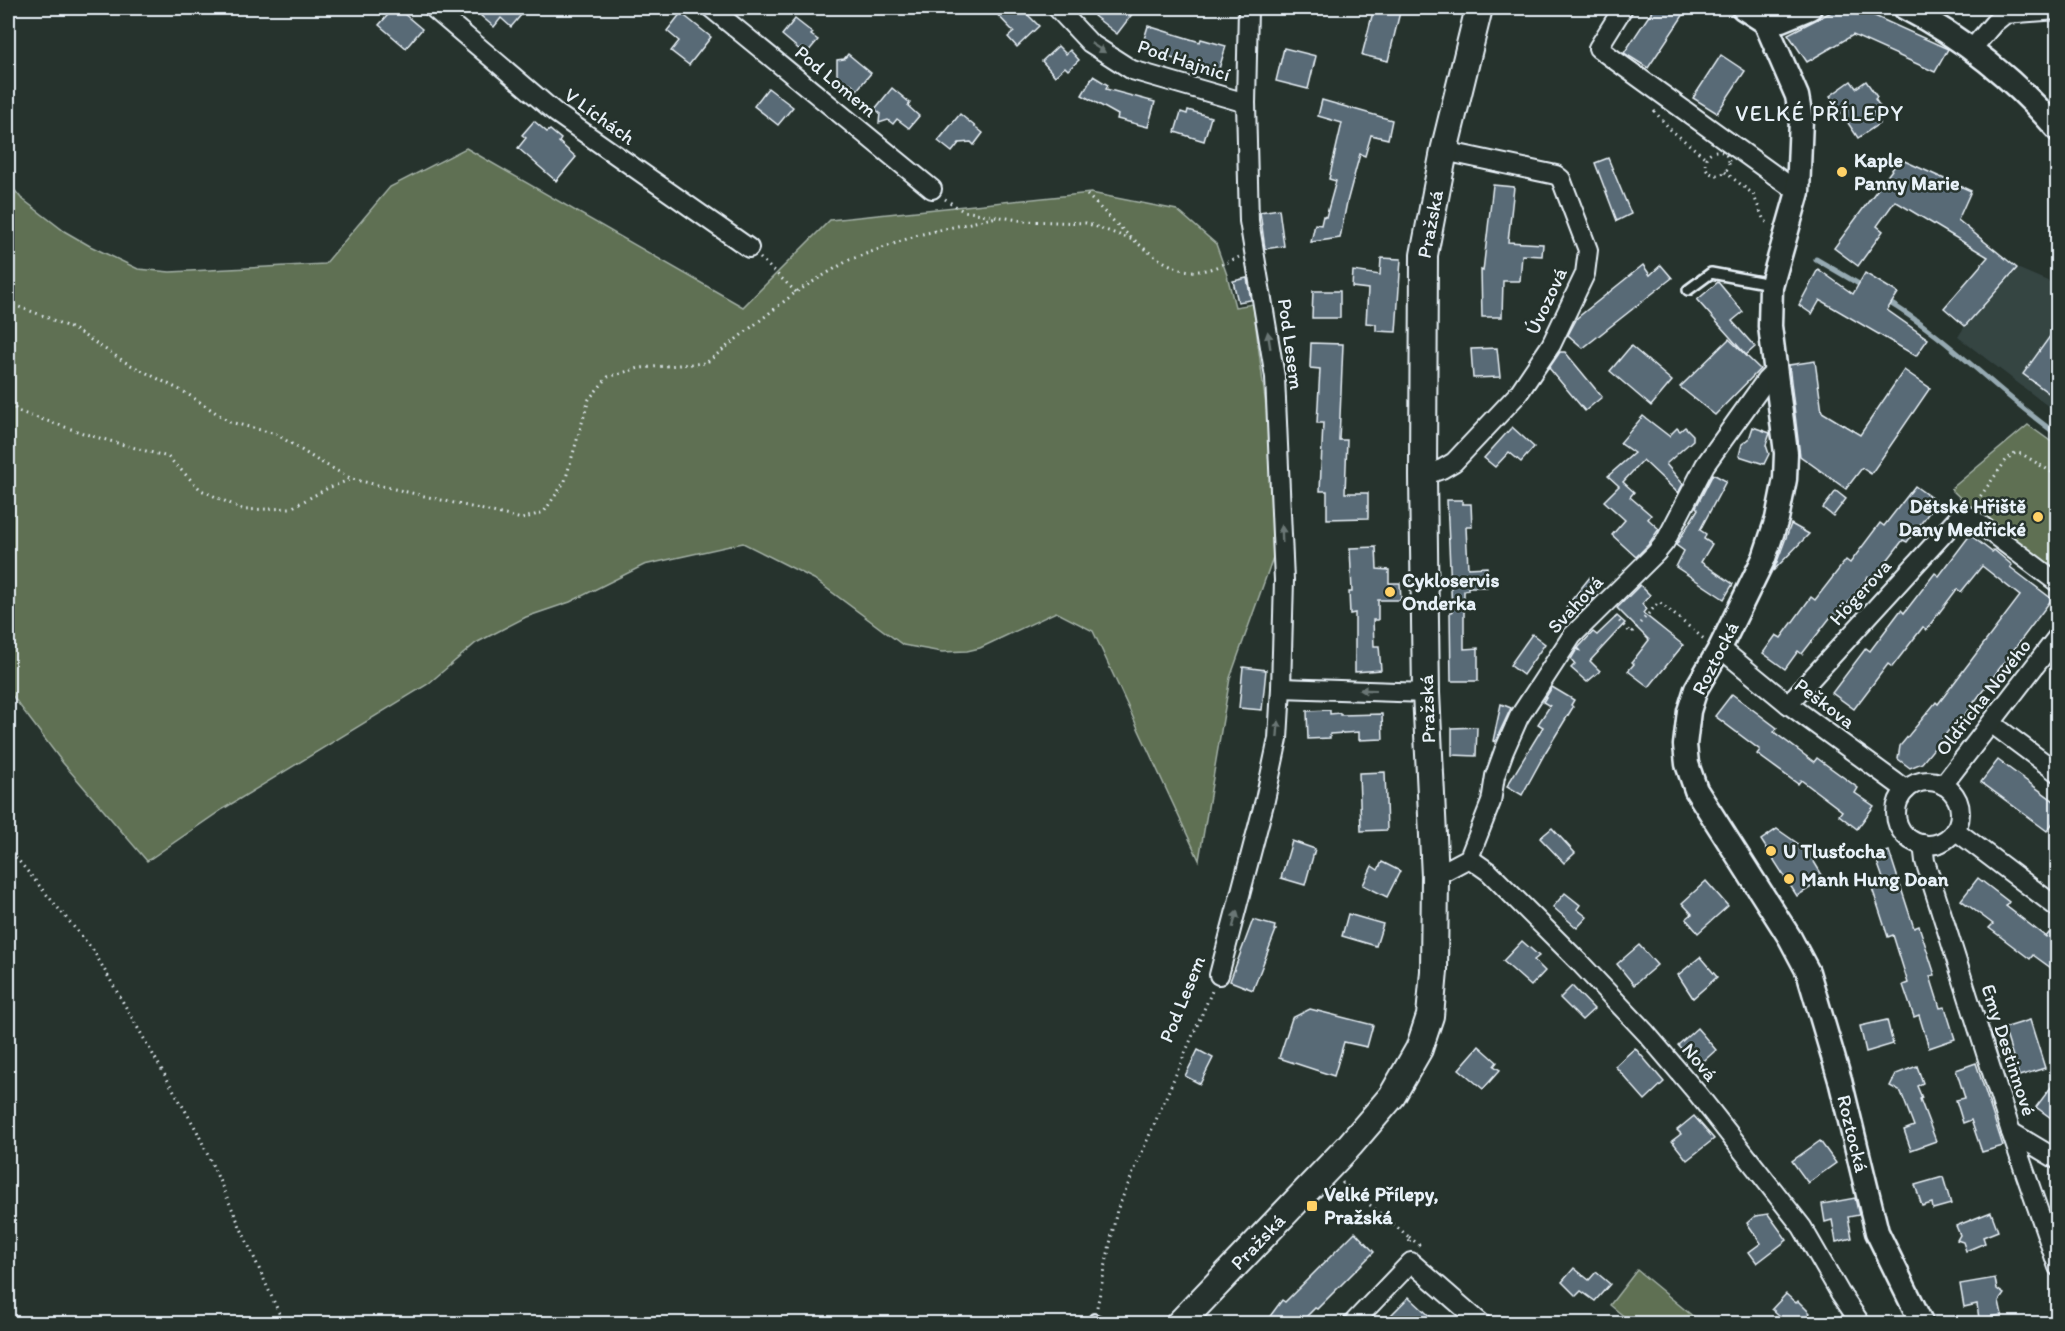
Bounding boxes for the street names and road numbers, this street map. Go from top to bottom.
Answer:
street label: Pod Hajnicí [1135,34,1233,86]
street label: Pod Lomem [790,40,882,122]
street label: V Líchách [560,82,640,150]
street label: Pražská [1412,187,1448,260]
street label: Úvozová [1520,263,1572,338]
street label: Pod Lesem [1273,297,1309,391]
street label: Högerova [1824,553,1897,630]
street label: Svahová [1542,569,1608,638]
street label: Roztocká [1686,617,1744,699]
street label: Oldřicha Nového [1930,634,2036,760]
street label: Peškova [1790,673,1860,734]
street label: Pražská [1414,674,1440,744]
street label: Pod Lesem [1154,952,1210,1046]
street label: Emy Destinnové [1976,981,2042,1119]
street label: Nová [1677,1038,1723,1087]
street label: Roztocká [1832,1092,1874,1175]
street label: Pražská [1225,1208,1291,1275]

